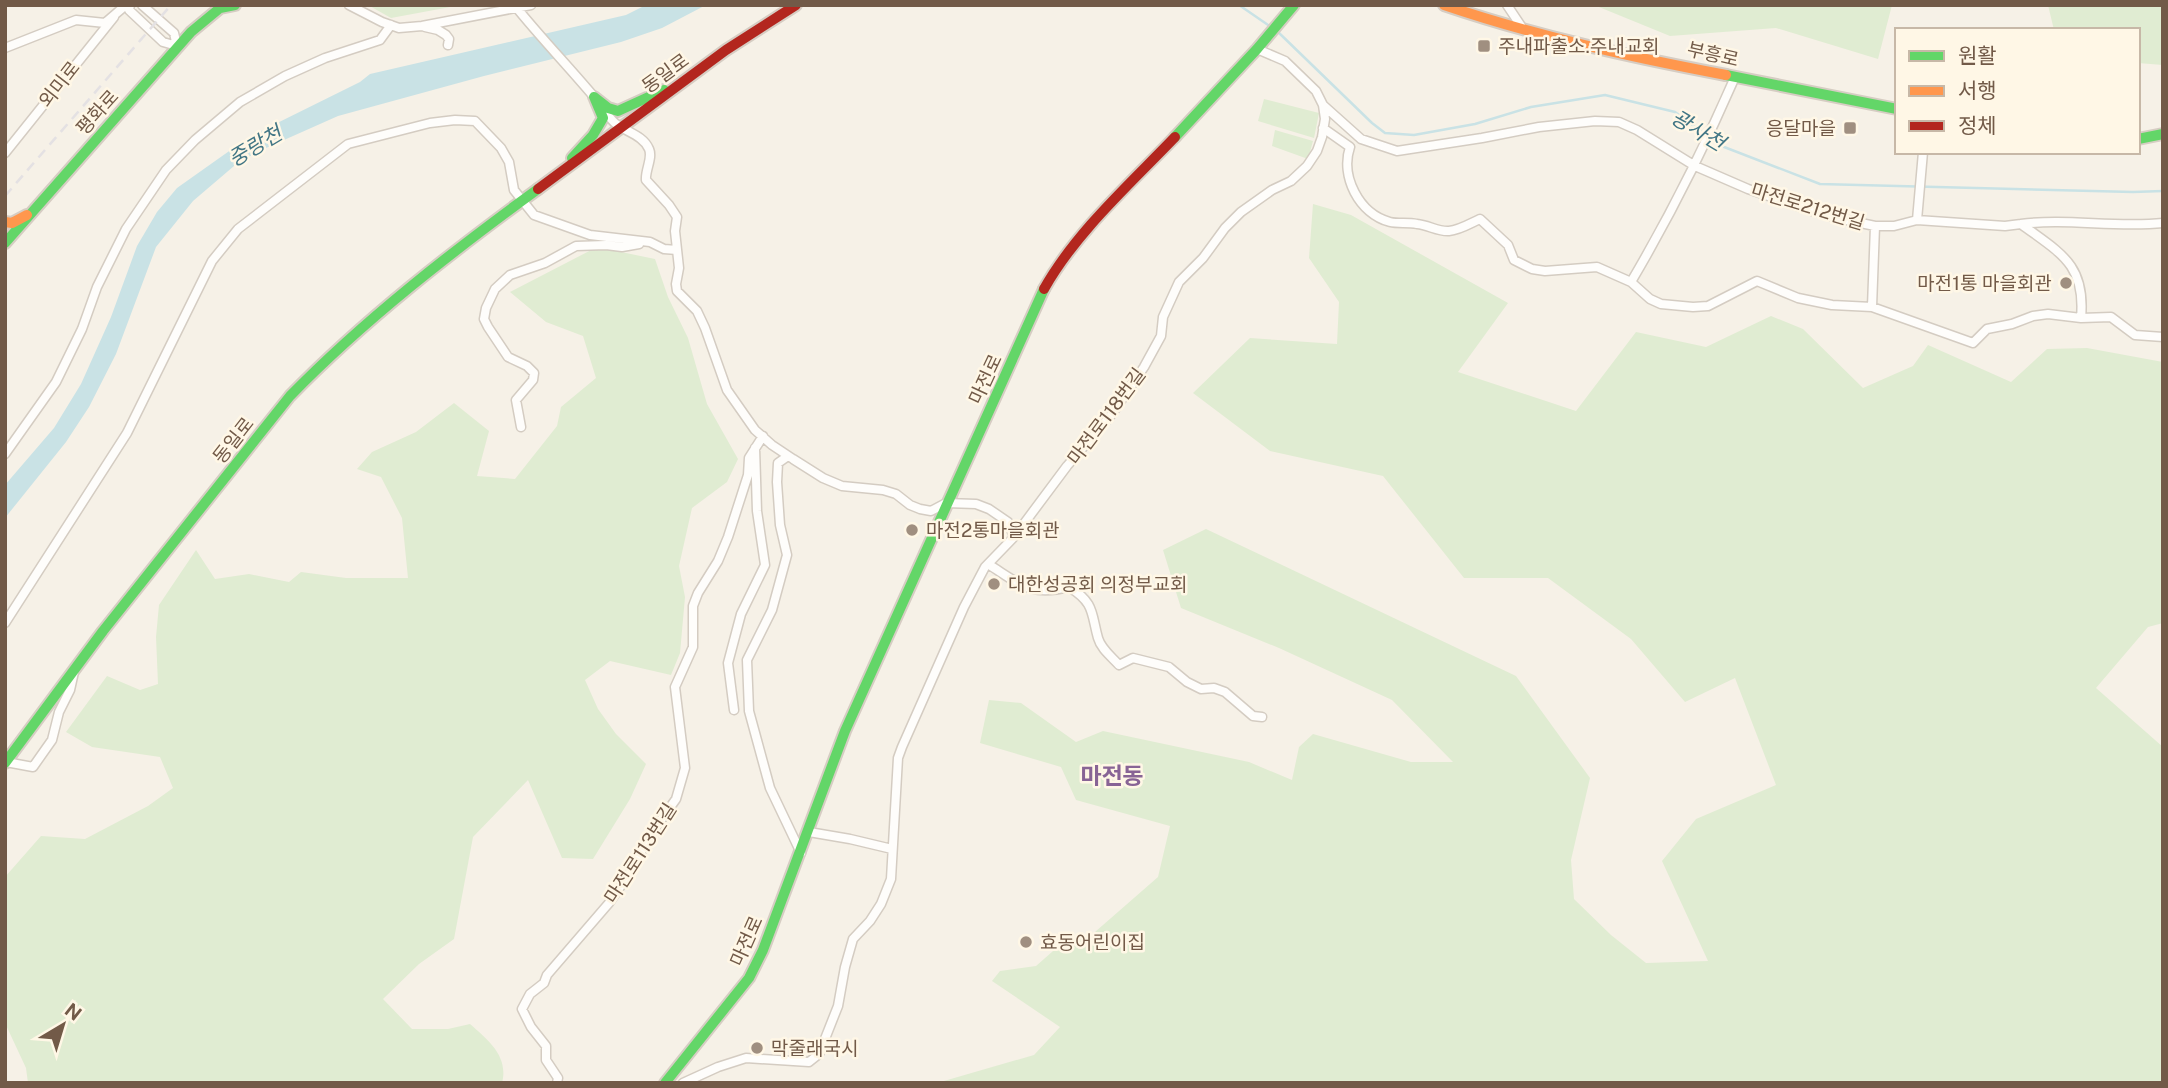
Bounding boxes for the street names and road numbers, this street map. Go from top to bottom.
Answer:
street label: 부흥로 [1685,37,1741,71]
street label: 동일로 [637,49,693,97]
street label: 외미로 [34,57,84,111]
street label: 평화로 [71,85,123,139]
street label: 마전로212번길 [1748,178,1868,234]
street label: 마전로 [964,351,1006,407]
street label: 마전로118번길 [1063,363,1149,469]
street label: 동일로 [208,413,258,467]
street label: 마전로113번길 [600,799,680,907]
street label: 마전로 [725,913,767,969]

